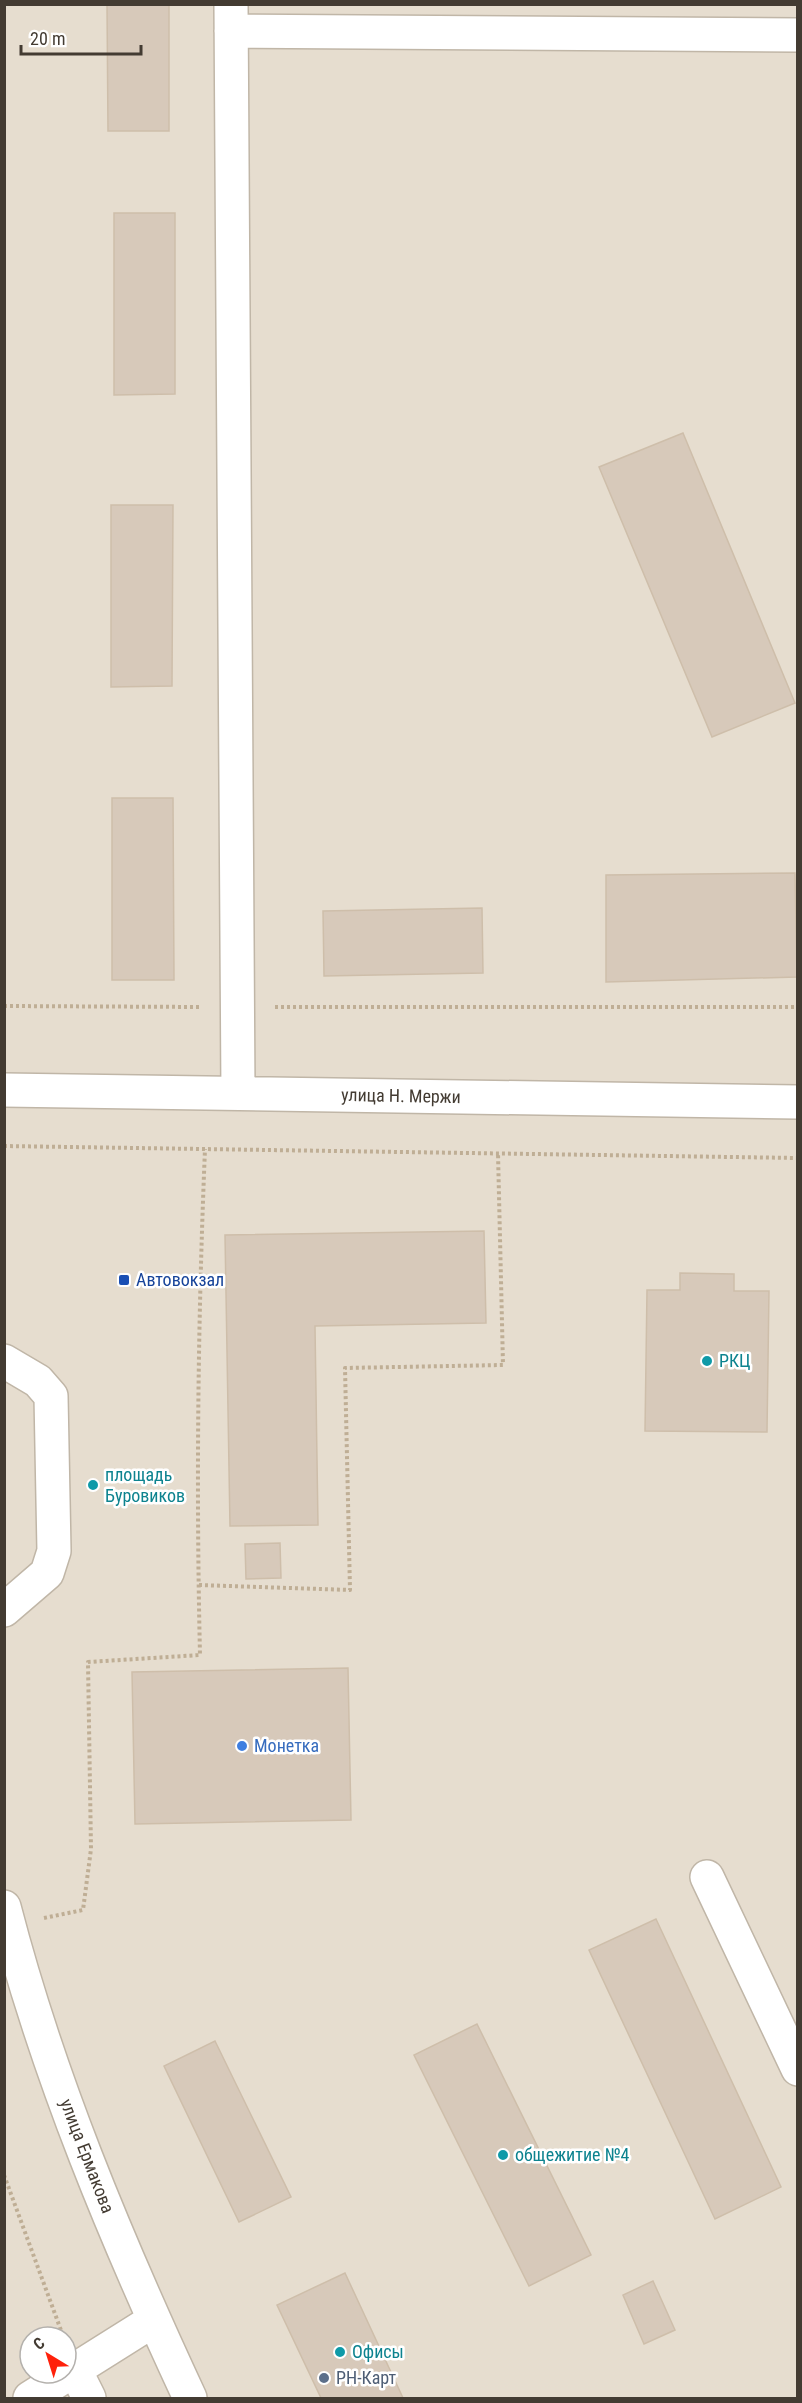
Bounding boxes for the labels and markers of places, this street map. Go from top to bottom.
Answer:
place label: Автовокзал [136,1269,224,1290]
marker: Автовокзал [117,1273,131,1287]
place label: РКЦ [719,1350,751,1371]
marker: РКЦ [700,1354,714,1368]
place label: площадь Буровиков [105,1464,185,1506]
marker: площадь Буровиков [86,1478,100,1492]
place label: Монетка [254,1735,319,1756]
marker: Монетка [235,1739,249,1753]
place label: общежитие №4 [515,2144,630,2165]
marker: общежитие №4 [496,2148,510,2162]
place label: Офисы [352,2341,404,2362]
marker: Офисы [333,2345,347,2359]
place label: РН-Карт [336,2367,396,2388]
marker: РН-Карт [317,2371,331,2385]

